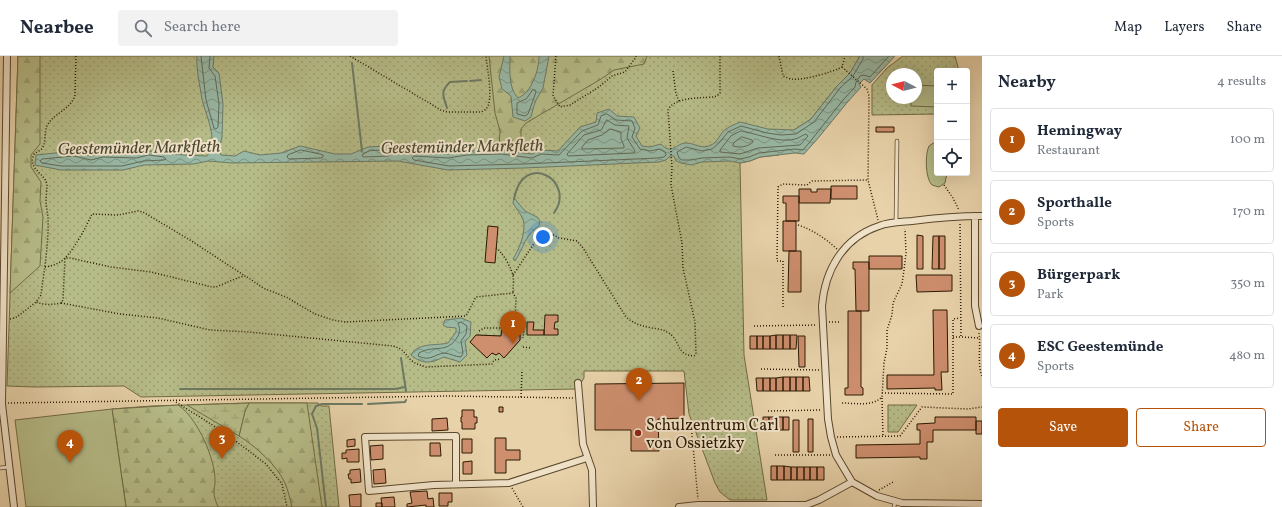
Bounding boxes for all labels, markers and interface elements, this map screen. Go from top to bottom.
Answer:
search box [118,10,398,46]
text: Nearbee [20,15,94,41]
icon: search [132,17,154,39]
text: Search here [164,17,241,38]
text: Map [1114,18,1142,37]
text: Layers [1164,18,1204,37]
text: Share [1226,18,1262,37]
north arrow [886,68,922,104]
map controls [934,68,970,176]
button: + [934,68,970,104]
text: Nearby [998,71,1056,94]
text: 4 results [1217,73,1266,91]
button: − [934,104,970,140]
text: Hemingway [1037,121,1122,142]
text: 1 [1009,131,1015,149]
text: 100 m [1230,131,1265,149]
water label: Geestemünder Markfleth [380,135,544,160]
water label: Geestemünder Markfleth [57,136,221,161]
button: locate [934,140,970,176]
text: Restaurant [1037,142,1100,160]
text: Sporthalle [1037,193,1112,214]
text: 2 [1009,203,1015,221]
text: 170 m [1232,203,1265,221]
text: Sports [1037,214,1074,232]
your location [533,227,553,247]
text: Bürgerpark [1037,265,1120,286]
text: 3 [1009,275,1015,293]
text: 350 m [1230,275,1265,293]
text: Park [1037,286,1064,304]
pin: 1 [500,311,526,344]
text: ESC Geestemünde [1037,337,1163,358]
text: 4 [1008,347,1016,365]
text: 480 m [1229,347,1265,365]
text: Sports [1037,358,1074,376]
pin: 2 [626,368,652,401]
button: Save [998,408,1128,447]
button: Share [1136,408,1266,447]
place label: Schulzentrum Carl von Ossietzky [646,415,779,455]
pin: 3 [209,426,235,459]
marker: Schulzentrum Carl von Ossietzky [633,428,643,438]
pin: 4 [57,430,83,463]

